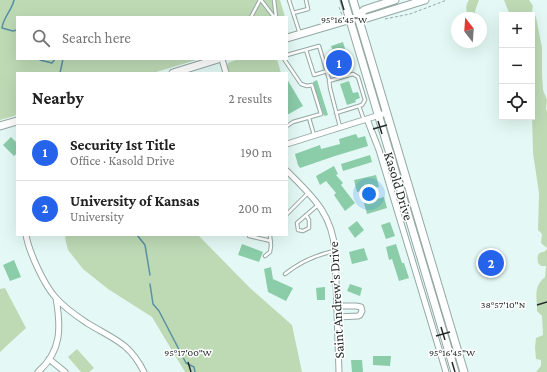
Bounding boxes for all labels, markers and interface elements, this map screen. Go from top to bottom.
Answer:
north arrow [451,12,487,48]
map controls [499,12,535,120]
button: + [499,12,535,48]
text: 95°16'45"W [321,14,368,25]
search box [16,16,288,60]
icon: search [30,27,52,49]
text: Search here [62,30,131,46]
pin: 1 [326,48,352,78]
button: − [499,48,535,84]
button: locate [499,84,535,120]
text: Nearby [32,89,84,108]
text: 2 results [229,91,272,106]
text: Security 1st Title [70,137,176,153]
text: 1 [43,145,47,160]
text: 190 m [241,145,272,160]
street label: Kasold Drive [381,150,417,222]
text: Office · Kasold Drive [70,153,174,168]
your location [359,184,379,204]
text: University of Kansas [70,193,199,209]
text: 2 [42,201,48,216]
text: 200 m [238,201,272,216]
text: University [70,209,124,224]
street label: Saint Andrew's Drive [325,241,347,359]
pin: 2 [478,248,504,278]
text: 38°57'10"N [481,299,526,310]
text: 95°17'00"W [164,347,213,358]
text: 95°16'45"W [429,347,476,358]

